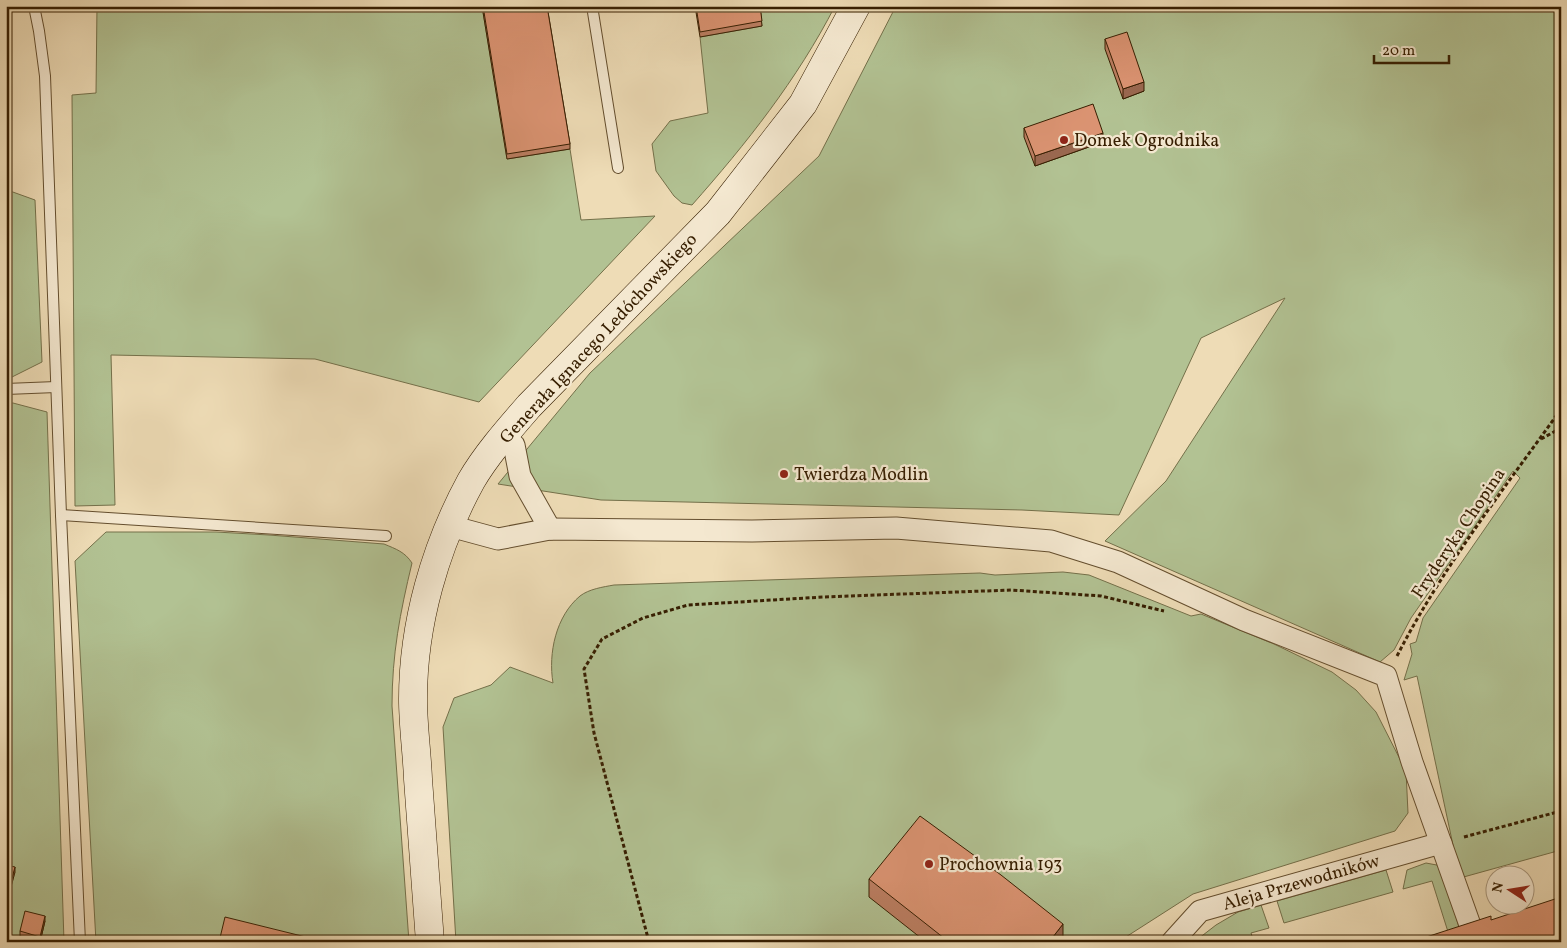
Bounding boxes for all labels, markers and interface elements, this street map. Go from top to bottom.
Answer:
scale bar [1374,32,1450,64]
text: 20 m [1382,41,1415,62]
place label: Domek Ogrodnika [1074,129,1219,154]
marker: Domek Ogrodnika [1058,134,1070,146]
street label: Generała Ignacego Ledóchowskiego [495,228,704,450]
place label: Twierdza Modlin [794,463,929,488]
street label: Fryderyka Chopina [1406,464,1512,604]
marker: Twierdza Modlin [778,468,790,480]
street label: Aleja Przewodników [1220,849,1383,918]
place label: Prochownia 193 [939,853,1062,878]
marker: Prochownia 193 [923,858,935,870]
north arrow [1484,866,1534,916]
text: N [1488,881,1509,895]

